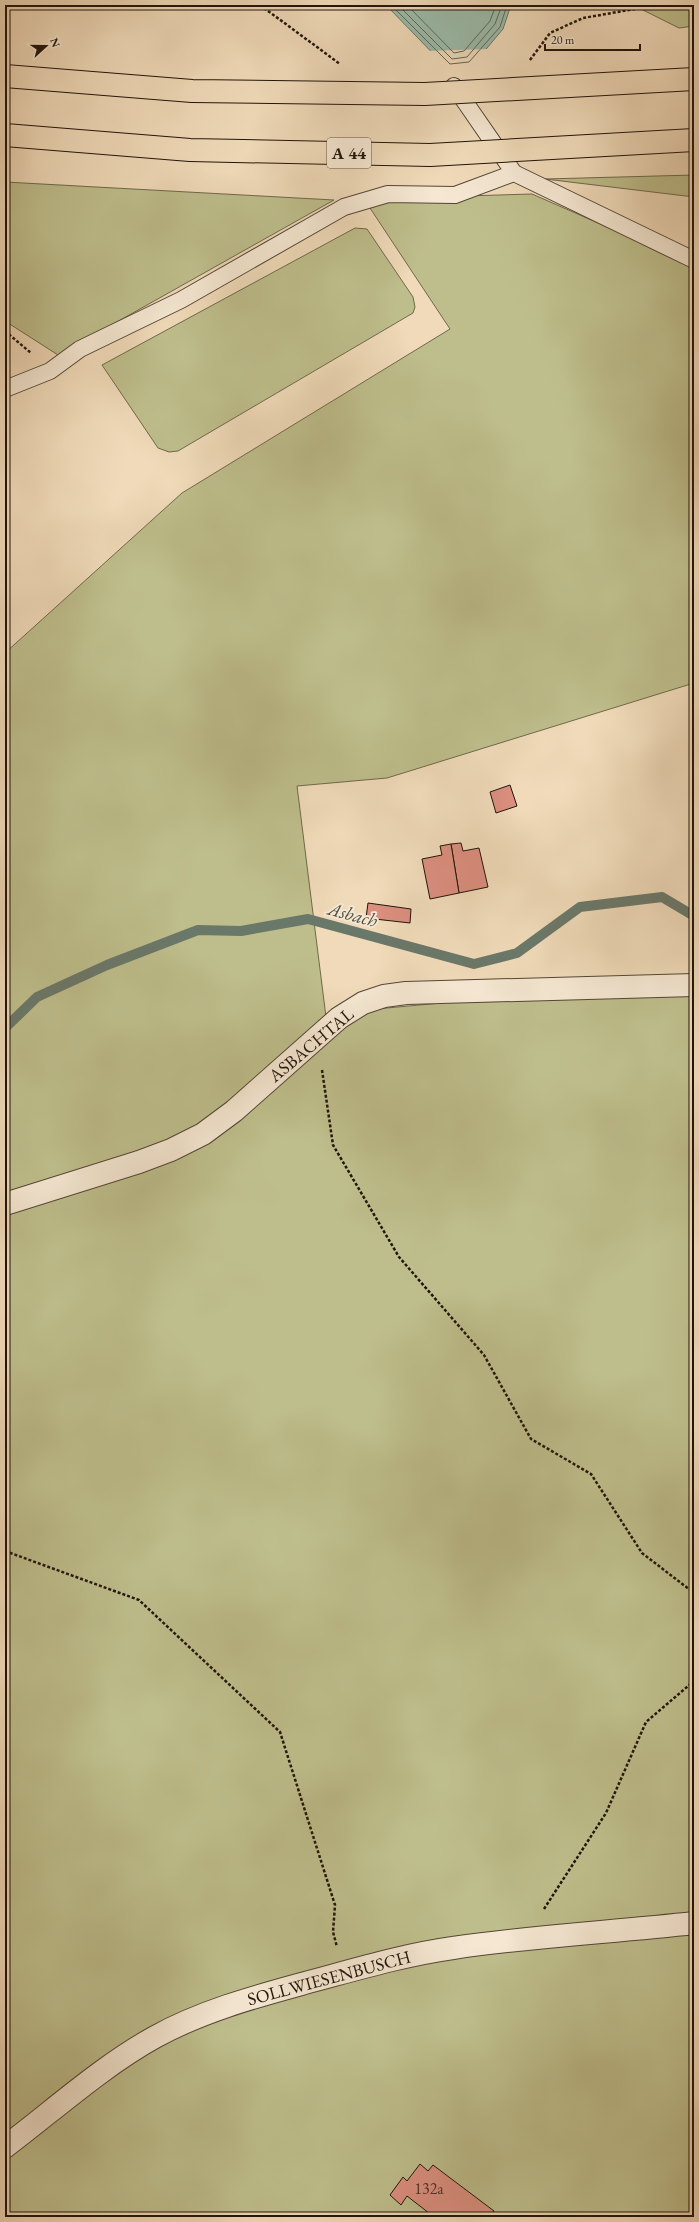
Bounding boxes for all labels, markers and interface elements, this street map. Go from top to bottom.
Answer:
north arrow [26,26,66,66]
scale bar [545,26,640,52]
text: 20 m [551,32,575,48]
text: N [47,36,64,49]
road number: A 44 [327,138,371,168]
water label: Asbach [323,895,380,933]
street label: ASBACHTAL [263,1002,358,1088]
street label: SOLLWIESENBUSCH [245,1945,413,2010]
house number: 132a [414,2178,444,2199]

